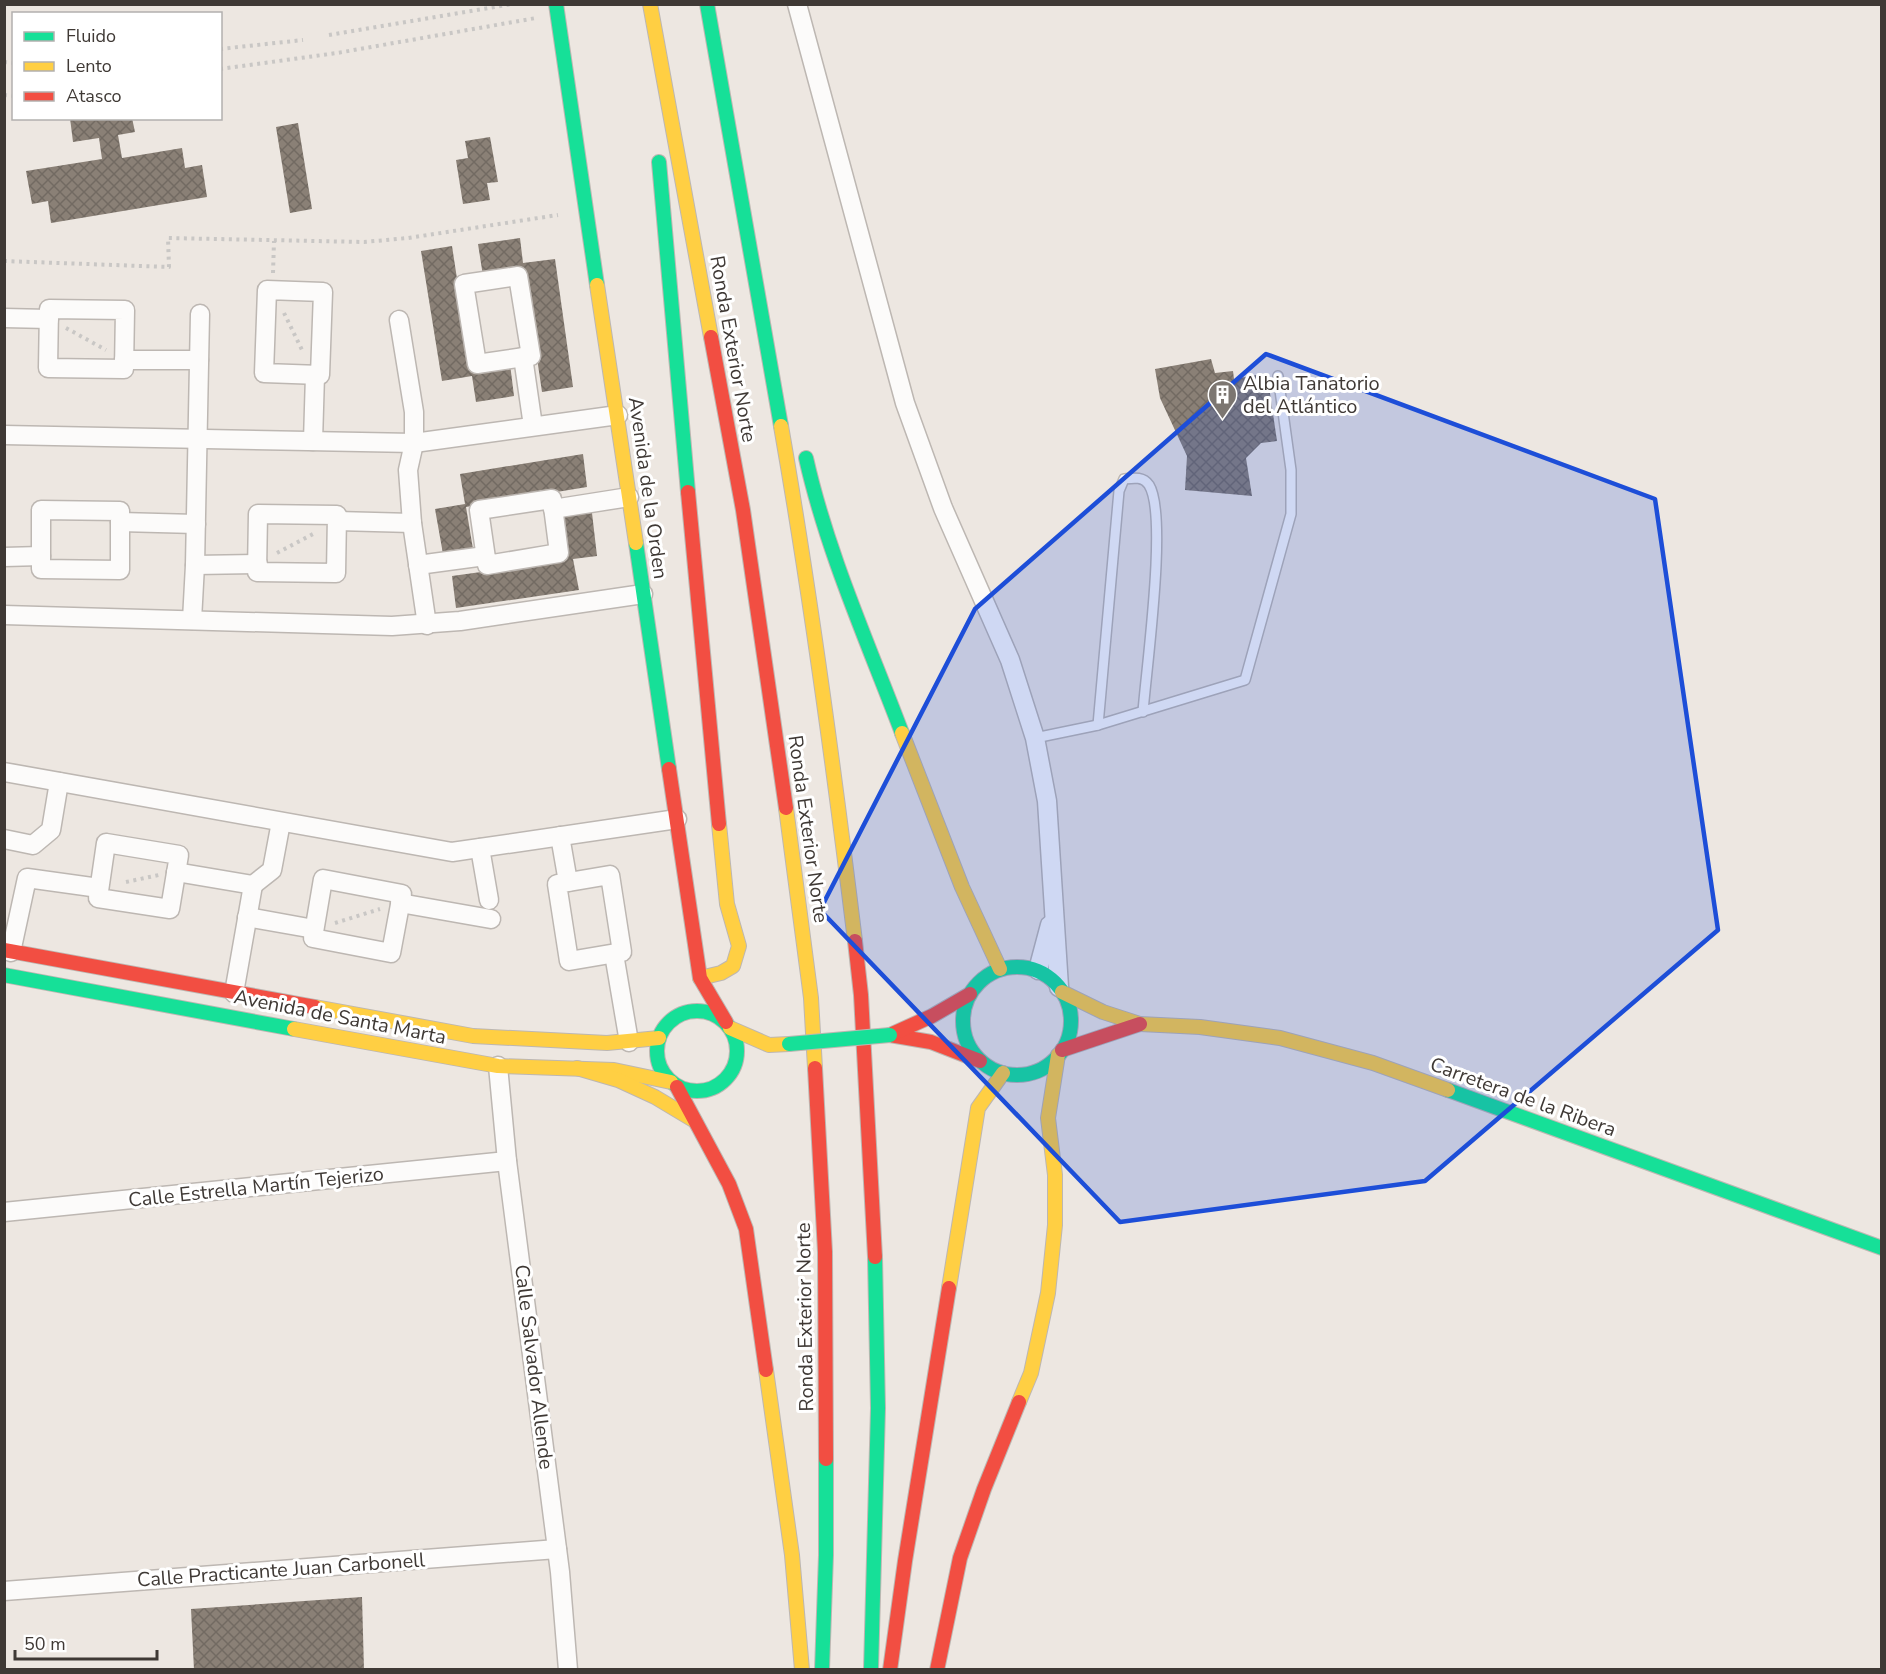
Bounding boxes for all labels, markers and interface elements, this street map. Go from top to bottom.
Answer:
legend [12,12,222,120]
text: Fluido [66,24,116,48]
text: Lento [66,54,112,78]
text: Atasco [66,84,122,108]
street label: Ronda Exterior Norte [703,254,763,444]
place label: Albia Tanatorio del Atlántico [1243,370,1380,420]
building icon: Albia Tanatorio del Atlántico [1206,378,1238,420]
street label: Avenida de la Orden [622,395,674,581]
street label: Ronda Exterior Norte [781,733,835,925]
street label: Avenida de Santa Marta [232,983,448,1051]
street label: Carretera de la Ribera [1426,1051,1620,1143]
street label: Calle Estrella Martín Tejerizo [127,1160,385,1214]
street label: Ronda Exterior Norte [790,1222,820,1412]
street label: Calle Salvador Allende [508,1263,560,1471]
street label: Calle Practicante Juan Carbonell [136,1546,426,1594]
scale bar [15,1623,158,1661]
text: 50 m [24,1632,66,1656]

